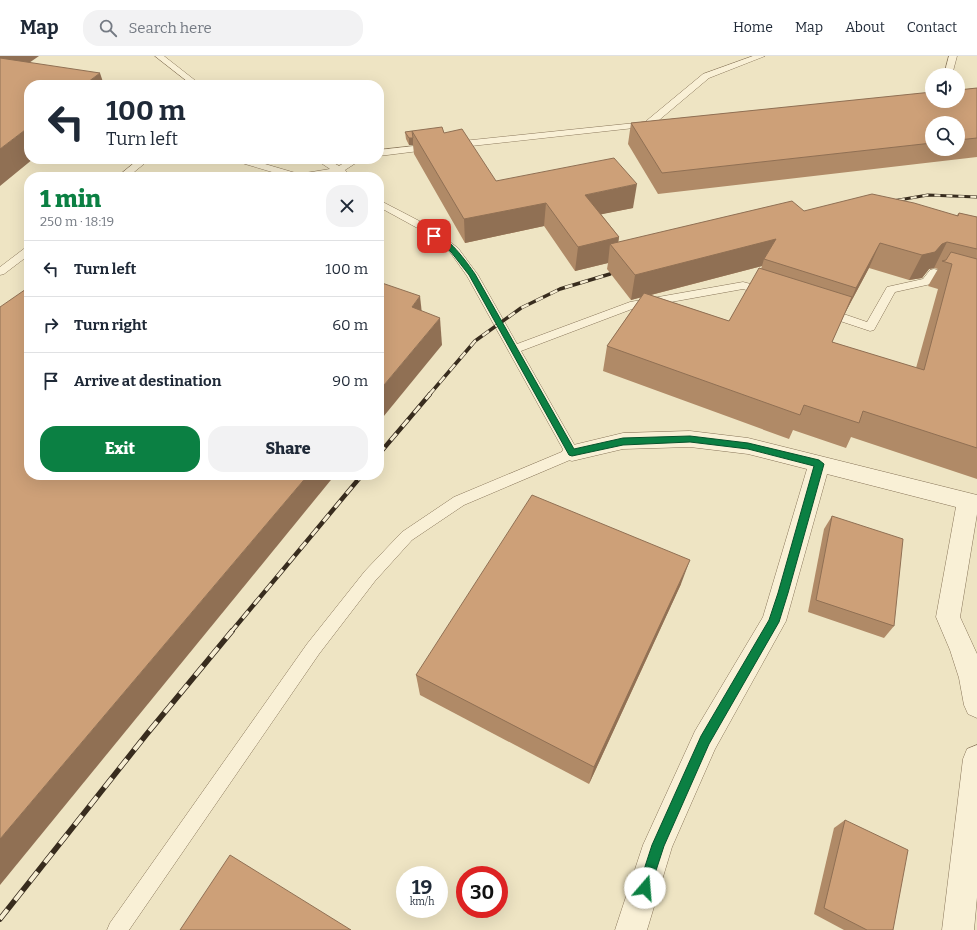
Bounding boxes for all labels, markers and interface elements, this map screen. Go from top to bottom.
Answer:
search box [83,10,363,46]
text: Map [20,16,59,39]
icon: search [97,17,119,39]
text: Search here [129,19,212,37]
text: Home [733,19,773,36]
text: Map [795,19,823,36]
text: About [845,19,885,36]
text: Contact [907,19,957,36]
map controls [925,68,965,156]
button: sound [925,68,965,108]
text: 100 m [106,94,185,127]
icon: left [40,96,92,148]
button: search [925,116,965,156]
text: Turn left [106,128,178,150]
text: 1 min [40,185,101,213]
button: close [326,185,368,227]
text: 250 m · 18:19 [40,214,114,229]
pin [417,219,451,253]
icon: arrive [423,225,445,247]
icon: left [40,258,62,280]
text: Turn left [74,260,136,278]
text: 100 m [325,260,368,278]
icon: right [40,314,62,336]
text: Turn right [74,316,147,334]
text: 60 m [332,316,368,334]
icon: arrive [40,370,62,392]
text: Arrive at destination [74,372,221,390]
text: 90 m [332,372,368,390]
button: Exit [40,426,200,472]
button: Share [208,426,368,472]
speed limit sign: 30 [456,866,508,918]
position arrow [624,867,666,909]
text: 19 [412,875,432,899]
text: km/h [410,896,434,908]

